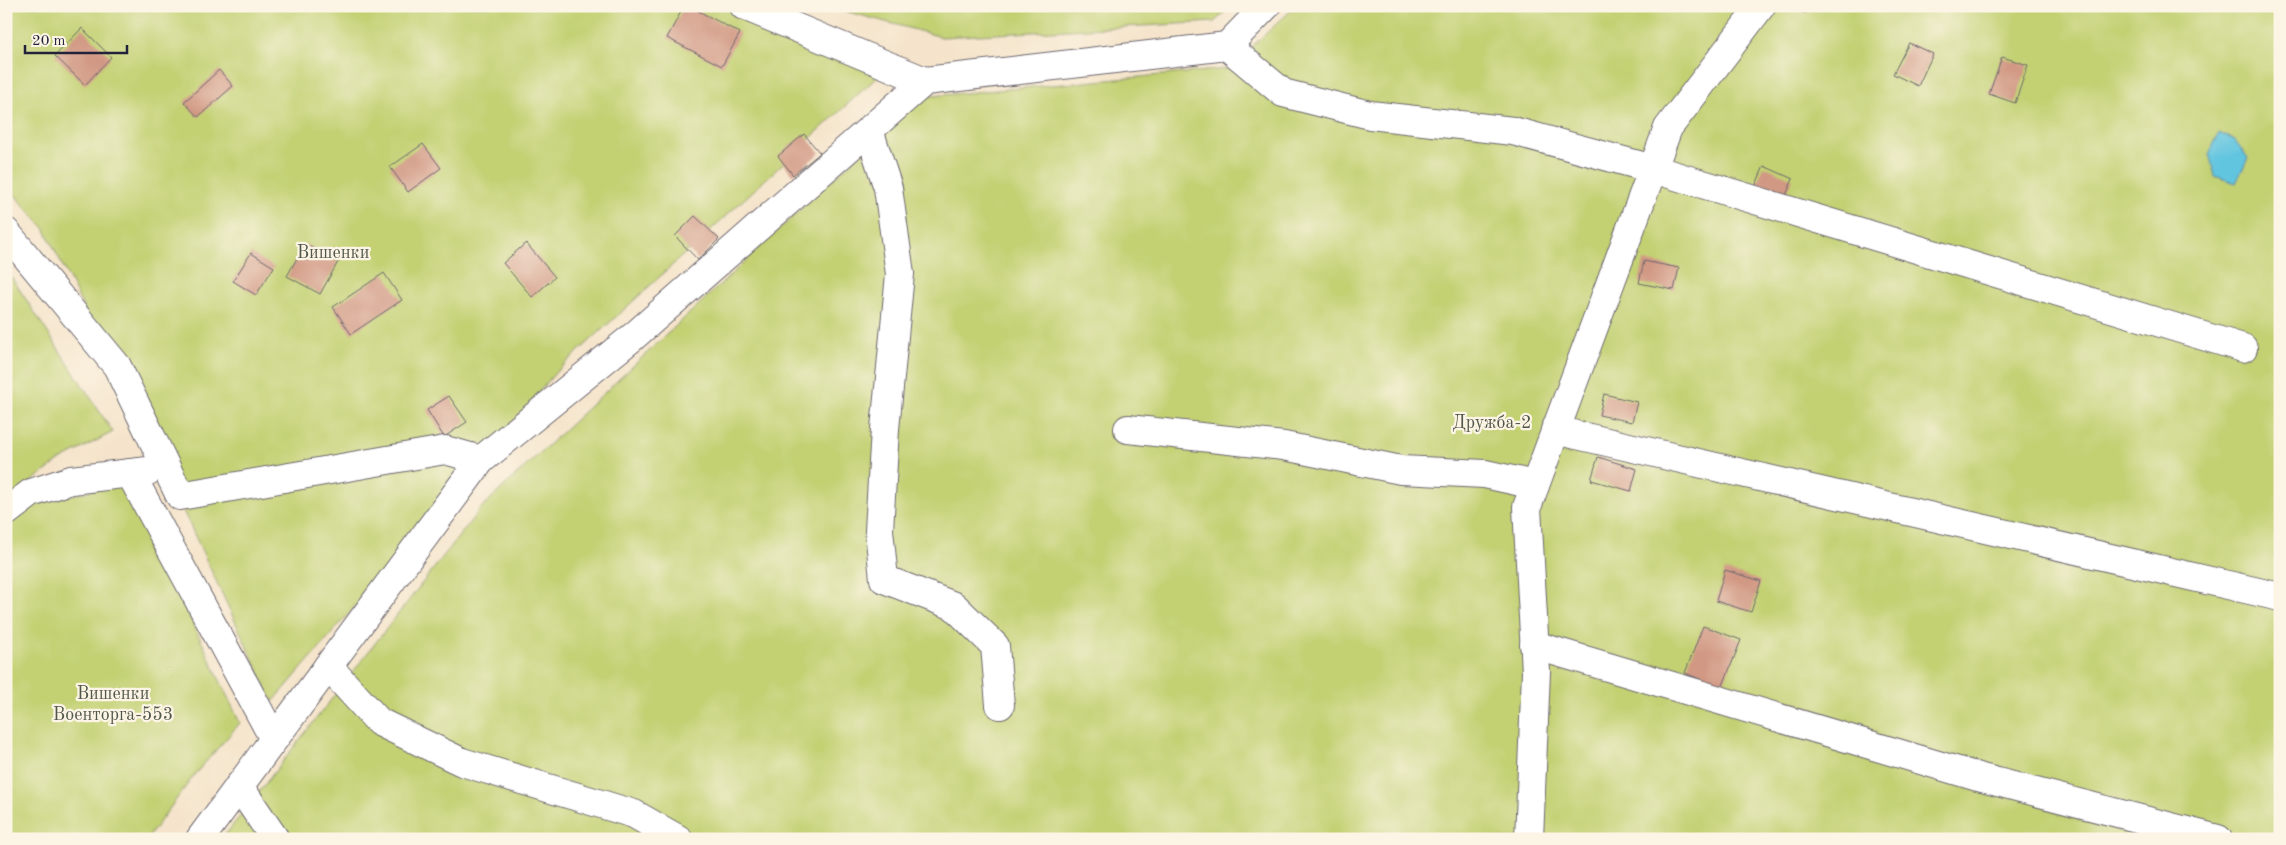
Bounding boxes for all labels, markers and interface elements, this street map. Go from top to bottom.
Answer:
scale bar [25,22,128,54]
text: 20 m [32,34,66,49]
park label: Вишенки [297,244,369,262]
park label: Дружба-2 [1452,414,1532,432]
park label: Вишенки Военторга-553 [53,685,173,724]

